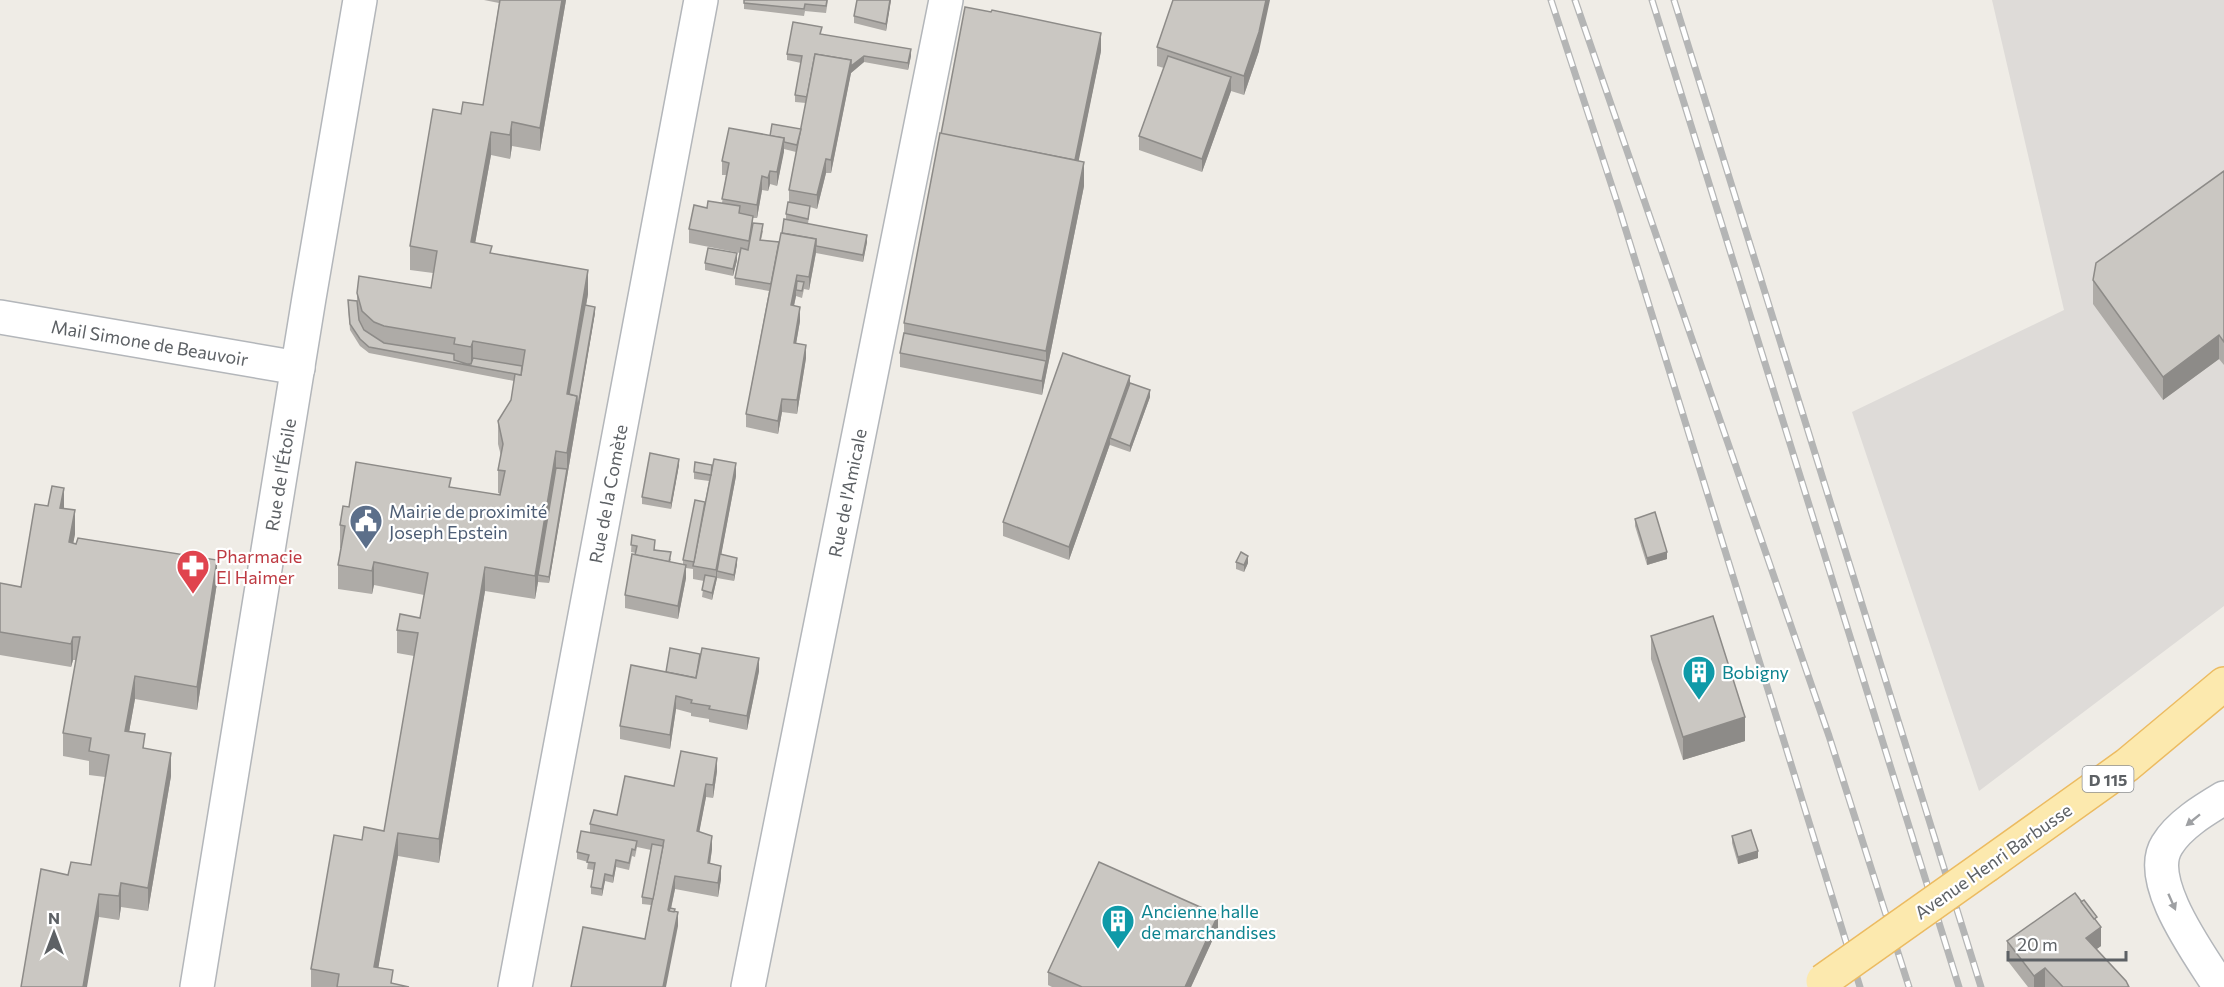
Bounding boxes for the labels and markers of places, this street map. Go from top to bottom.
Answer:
place label: Mairie de proximité Joseph Epstein [389,500,547,543]
public building icon: Mairie de proximité Joseph Epstein [348,503,384,550]
place label: Pharmacie El Haimer [216,545,302,588]
pharmacy icon: Pharmacie El Haimer [175,548,211,595]
building icon: Bobigny [1681,654,1717,701]
place label: Bobigny [1722,661,1789,683]
place label: Ancienne halle de marchandises [1141,900,1276,943]
building icon: Ancienne halle de marchandises [1100,903,1136,950]

